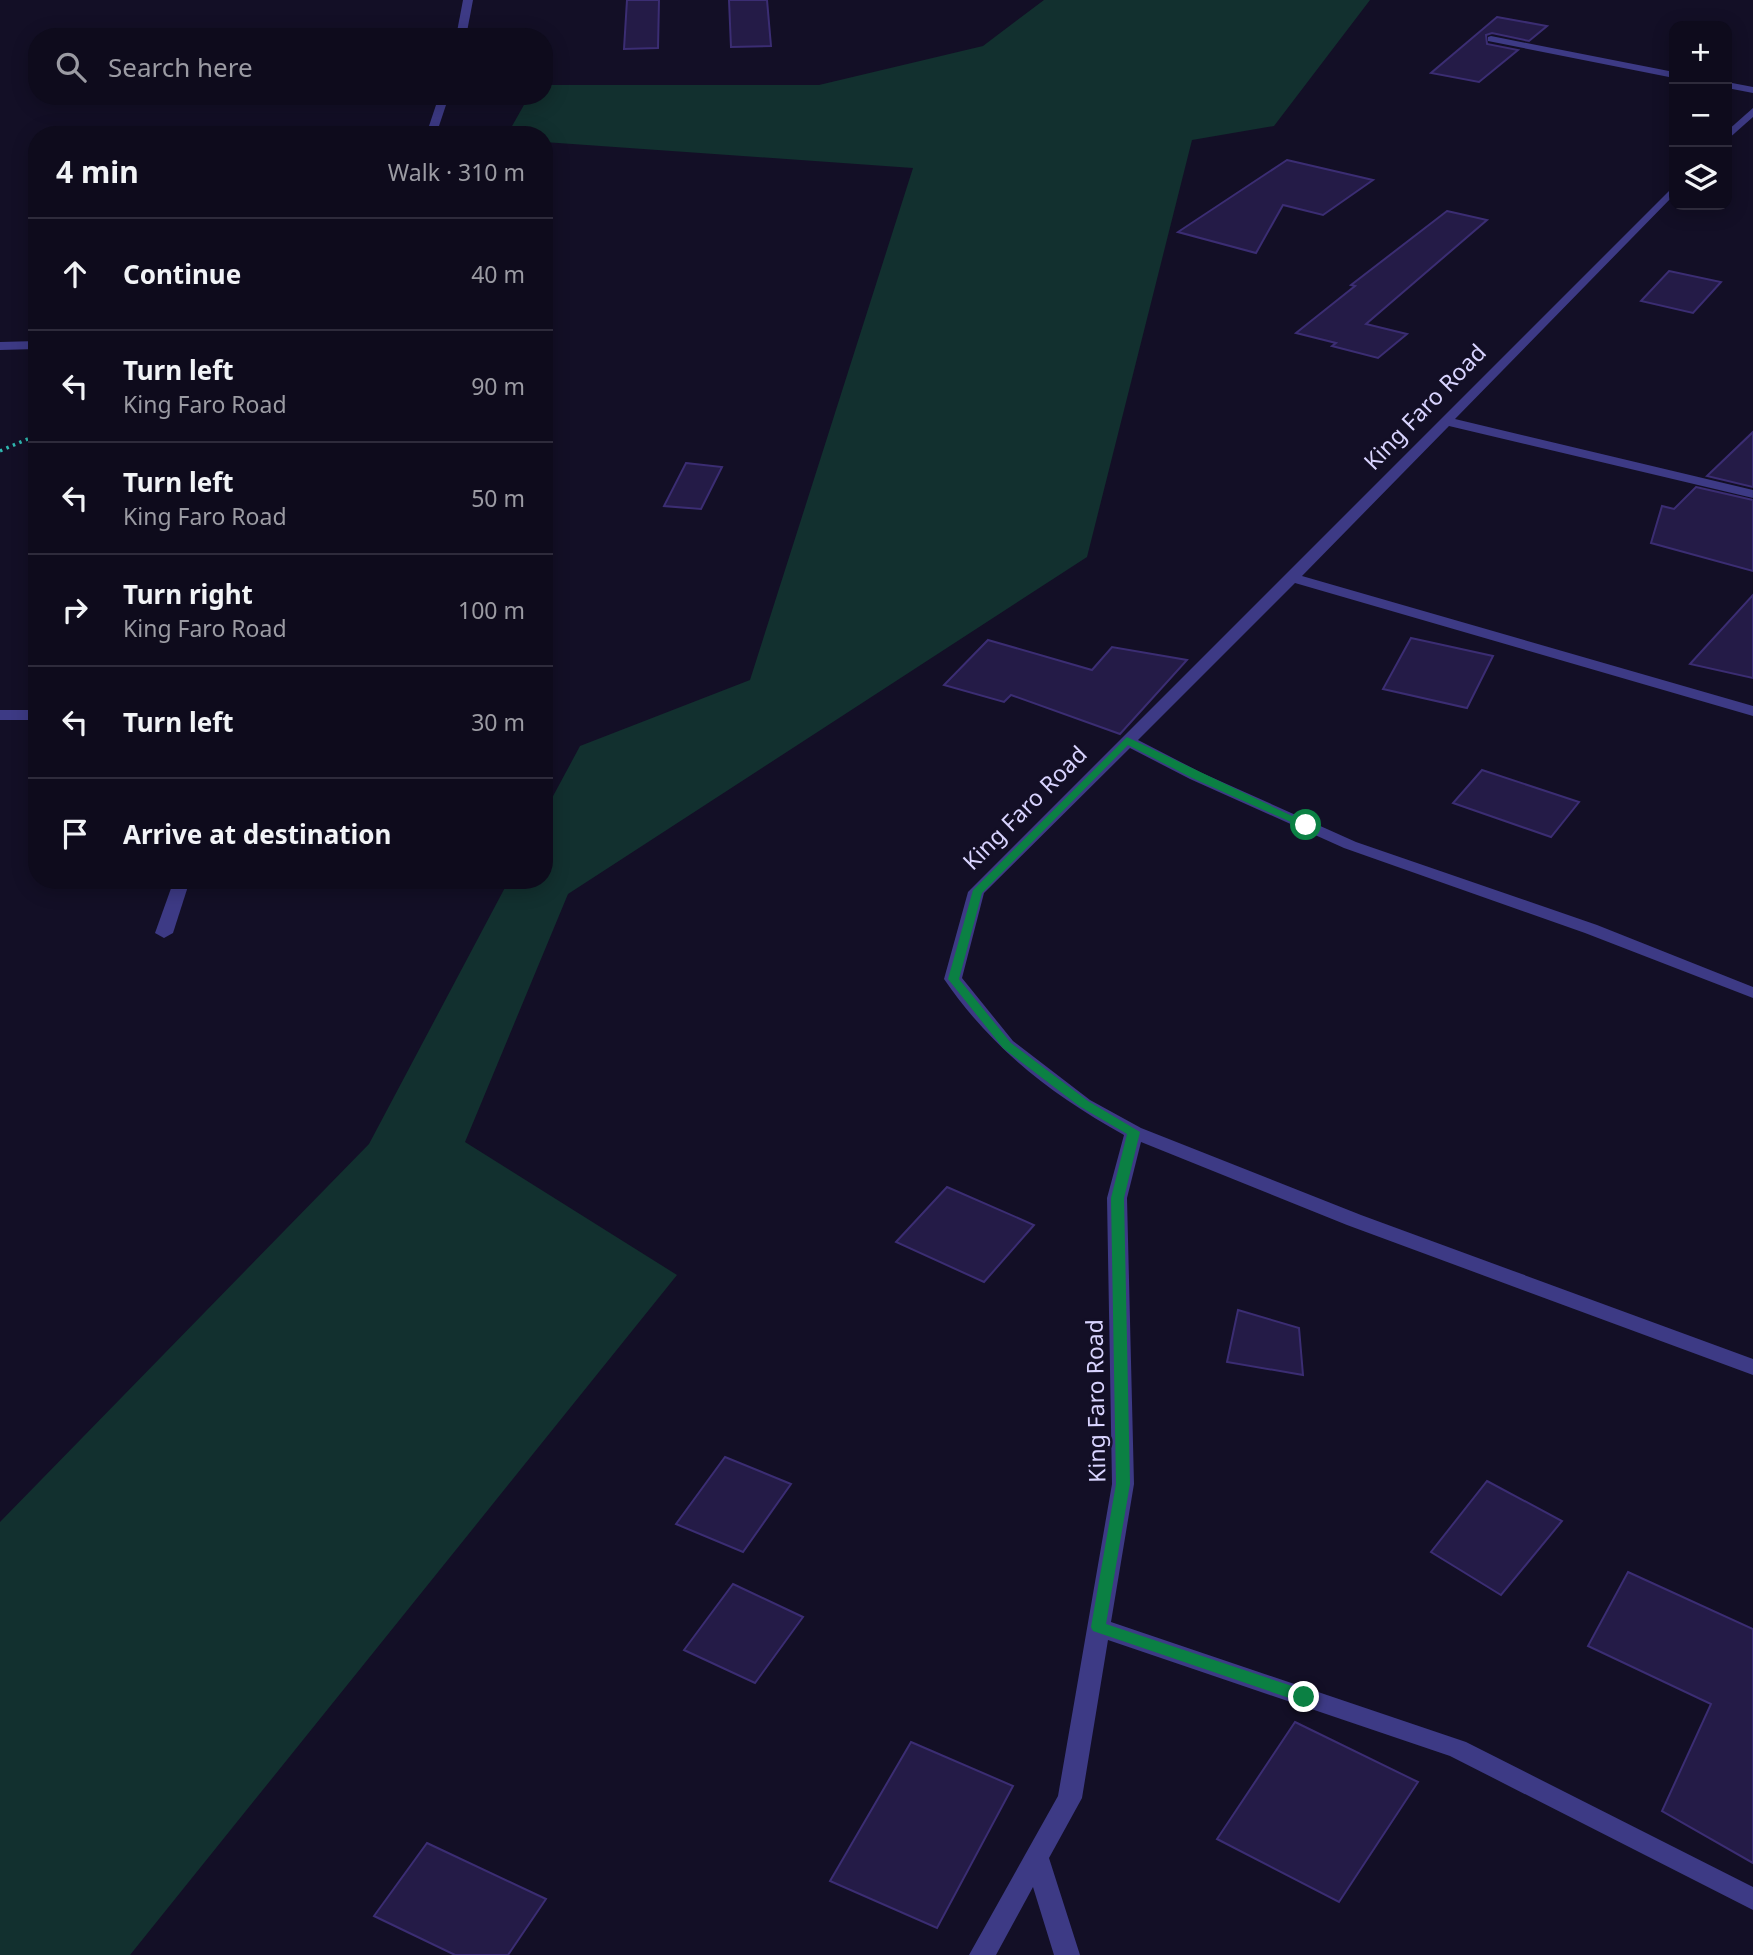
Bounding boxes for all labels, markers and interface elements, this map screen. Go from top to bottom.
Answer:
map controls [1669,21,1732,210]
button: + [1669,21,1732,84]
search box [28,28,553,105]
icon: search [52,48,90,86]
text: Search here [108,49,253,85]
button: − [1669,84,1732,147]
button: layers [1669,147,1732,210]
text: 4 min [56,151,139,192]
text: Walk · 310 m [388,156,525,188]
icon: ahead [56,255,94,293]
text: Continue [123,256,241,292]
text: 40 m [471,258,525,290]
street label: King Faro Road [1356,336,1493,476]
text: Turn left [123,352,234,388]
icon: left [56,367,94,405]
text: 90 m [471,370,525,402]
text: King Faro Road [123,388,287,420]
text: Turn left [123,464,234,500]
icon: left [56,479,94,517]
text: 50 m [471,482,525,514]
text: King Faro Road [123,500,287,532]
text: Turn right [123,576,253,612]
icon: right [56,591,94,629]
text: 100 m [458,594,525,626]
text: King Faro Road [123,612,287,644]
icon: left [56,703,94,741]
text: Turn left [123,704,234,740]
text: 30 m [471,706,525,738]
street label: King Faro Road [955,738,1093,876]
route start [1290,809,1321,840]
icon: arrive [56,815,94,853]
text: Arrive at destination [123,816,392,852]
street label: King Faro Road [1078,1319,1112,1483]
route end [1288,1681,1319,1712]

